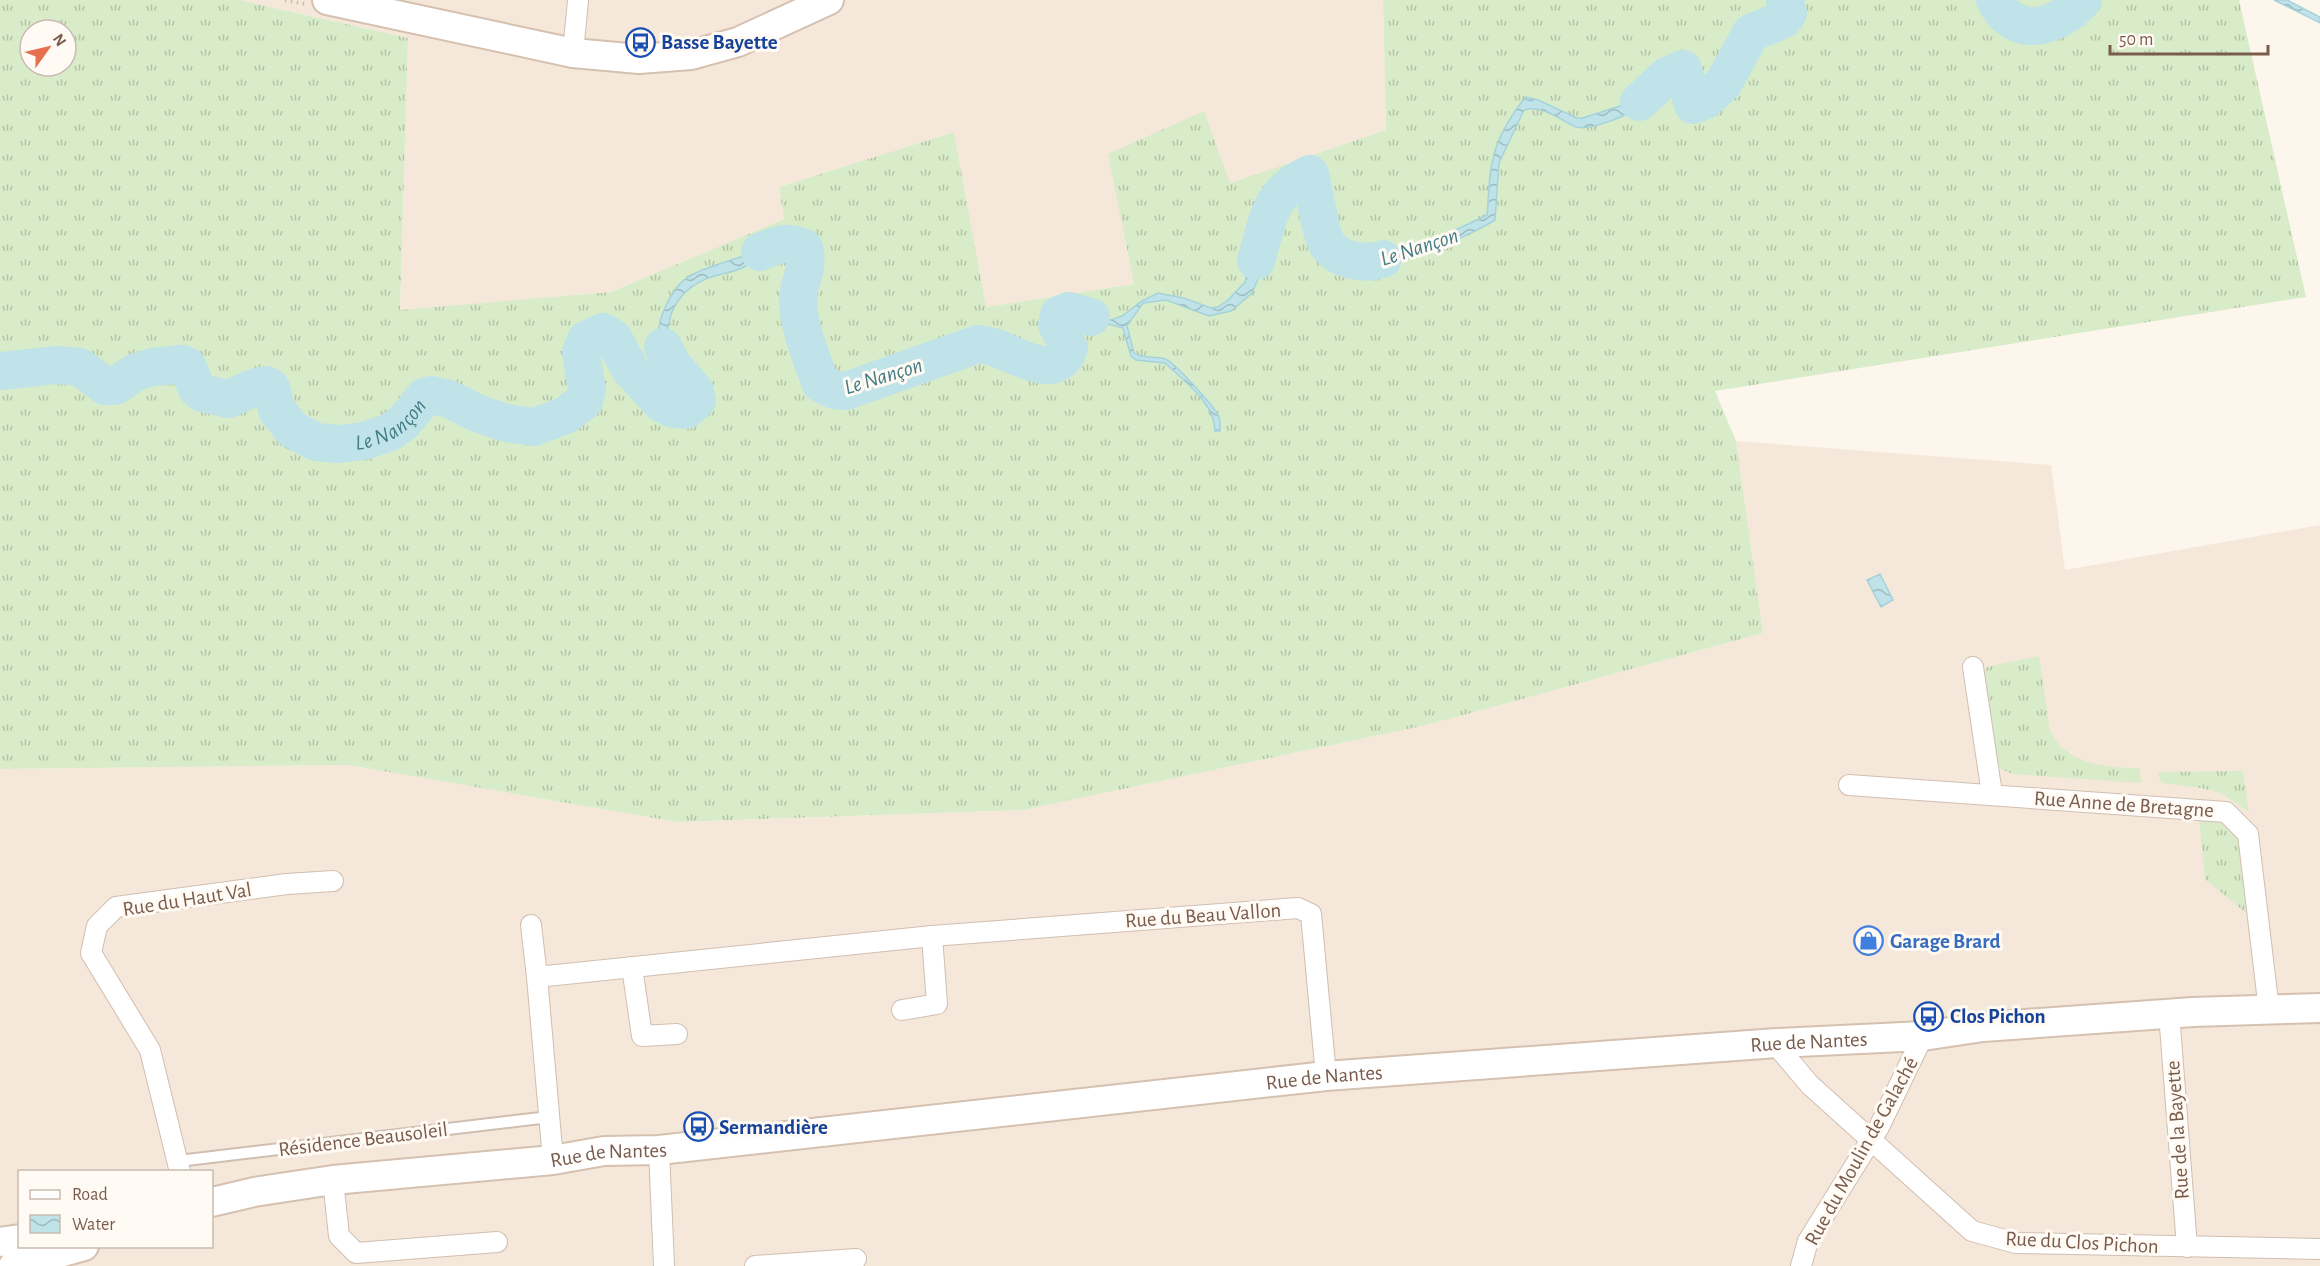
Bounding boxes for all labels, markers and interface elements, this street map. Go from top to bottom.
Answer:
north arrow [18,18,78,78]
scale bar [2110,18,2268,56]
bus stop icon: Basse Bayette [624,26,656,58]
text: N [50,31,69,49]
text: 50 m [2119,31,2153,49]
place label: Basse Bayette [661,32,778,53]
water label: Le Nançon [1378,224,1461,270]
water label: Le Nançon [841,354,925,398]
water label: Le Nançon [354,395,430,454]
street label: Rue Anne de Bretagne [2033,788,2215,821]
street label: Rue du Haut Val [121,879,253,920]
street label: Rue du Beau Vallon [1124,900,1282,931]
shop icon: Garage Brard [1853,925,1885,957]
place label: Garage Brard [1890,931,2000,952]
bus stop icon: Clos Pichon [1913,1000,1945,1032]
place label: Clos Pichon [1950,1006,2046,1027]
street label: Rue de Nantes [1750,1029,1868,1056]
street label: Rue du Moulin de Galaché [1801,1054,1922,1249]
street label: Rue de la Bayette [2162,1060,2193,1200]
street label: Rue de Nantes [1265,1062,1383,1094]
bus stop icon: Sermandière [682,1111,714,1143]
place label: Sermandière [719,1117,828,1138]
street label: Résidence Beausoleil [277,1119,449,1160]
street label: Rue de Nantes [549,1139,668,1171]
legend [18,1170,213,1248]
text: Road [72,1186,108,1204]
text: Water [72,1216,115,1234]
street label: Rue du Clos Pichon [2005,1228,2159,1257]

